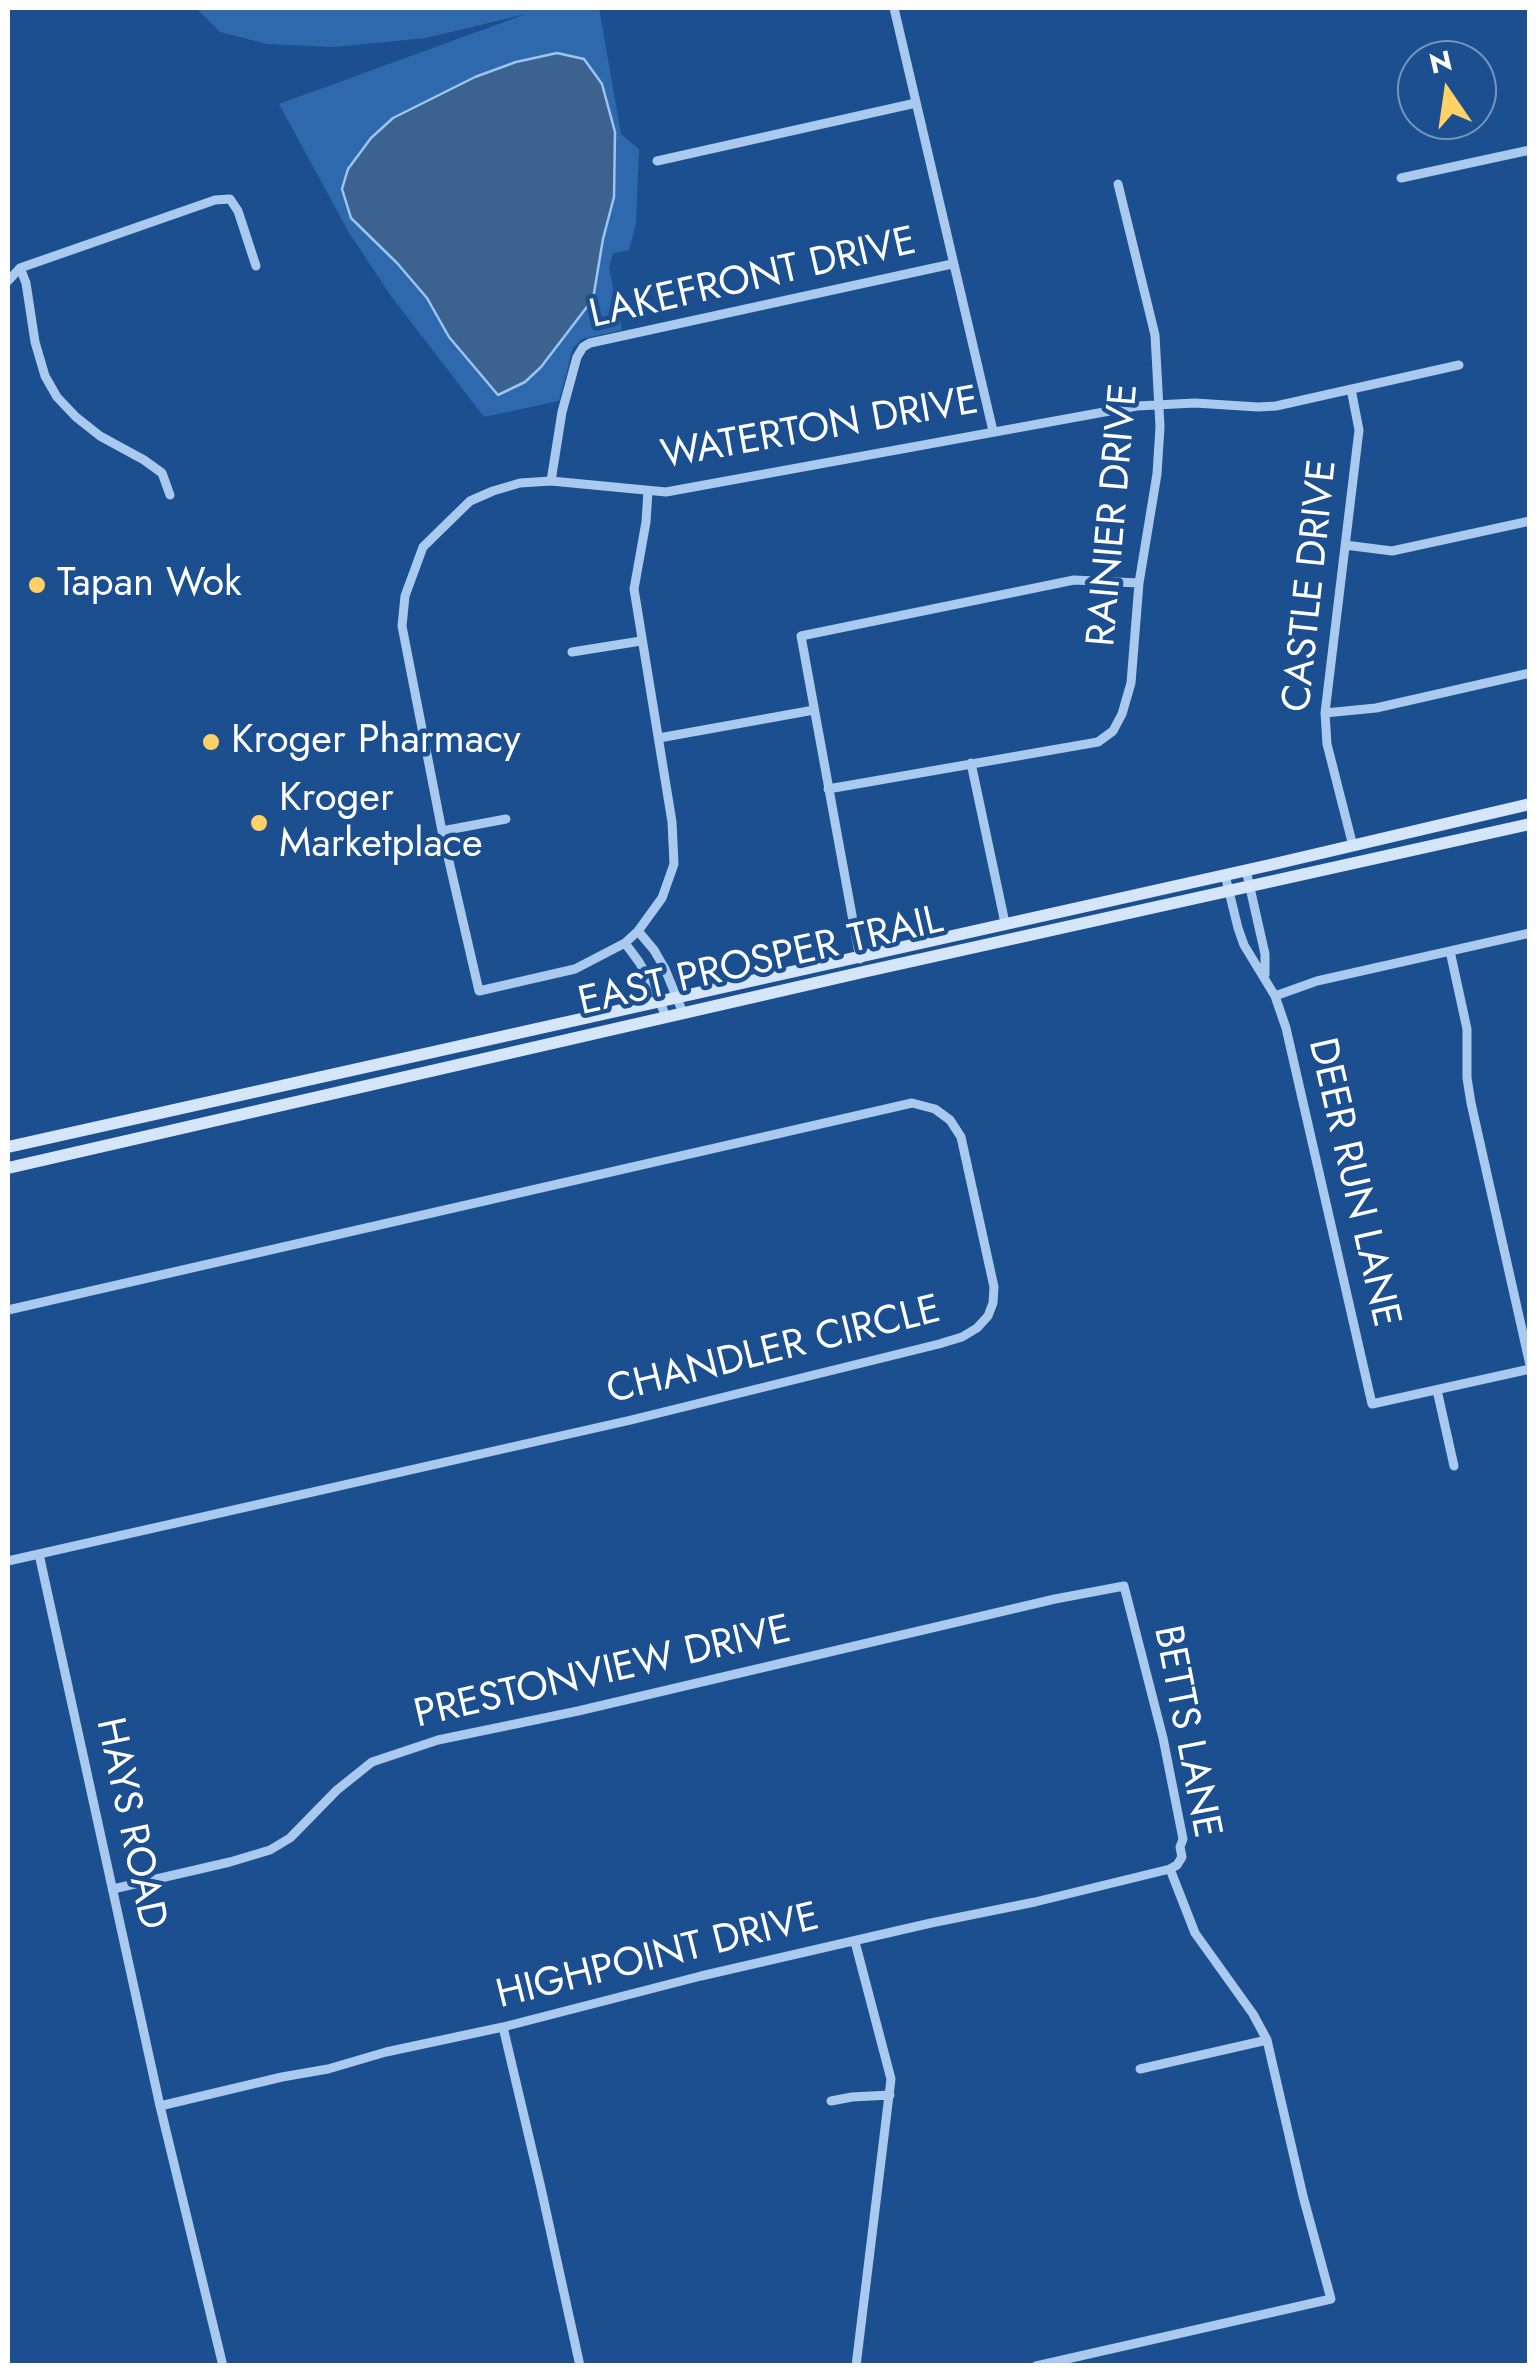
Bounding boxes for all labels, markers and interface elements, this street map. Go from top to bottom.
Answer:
north arrow [1397,40,1497,140]
text: N [1425,40,1456,85]
street label: LAKEFRONT DRIVE [585,219,921,341]
street label: WATERTON DRIVE [658,378,982,482]
street label: RAINIER DRIVE [1080,382,1150,648]
street label: CASTLE DRIVE [1275,457,1349,715]
place label: Tapan Wok [57,561,242,609]
marker: Tapan Wok [26,574,48,596]
place label: Kroger Pharmacy [231,718,521,766]
marker: Kroger Pharmacy [200,731,222,753]
place label: Kroger Marketplace [279,776,483,870]
marker: Kroger Marketplace [248,812,270,834]
street label: EAST PROSPER TRAIL [574,898,948,1028]
street label: DEER RUN LANE [1295,1034,1409,1332]
street label: CHANDLER CIRCLE [602,1287,946,1417]
street label: PRESTONVIEW DRIVE [410,1607,796,1741]
street label: BETTS LANE [1141,1622,1229,1842]
street label: HAYS ROAD [83,1714,175,1934]
street label: HIGHPOINT DRIVE [492,1895,824,2021]

